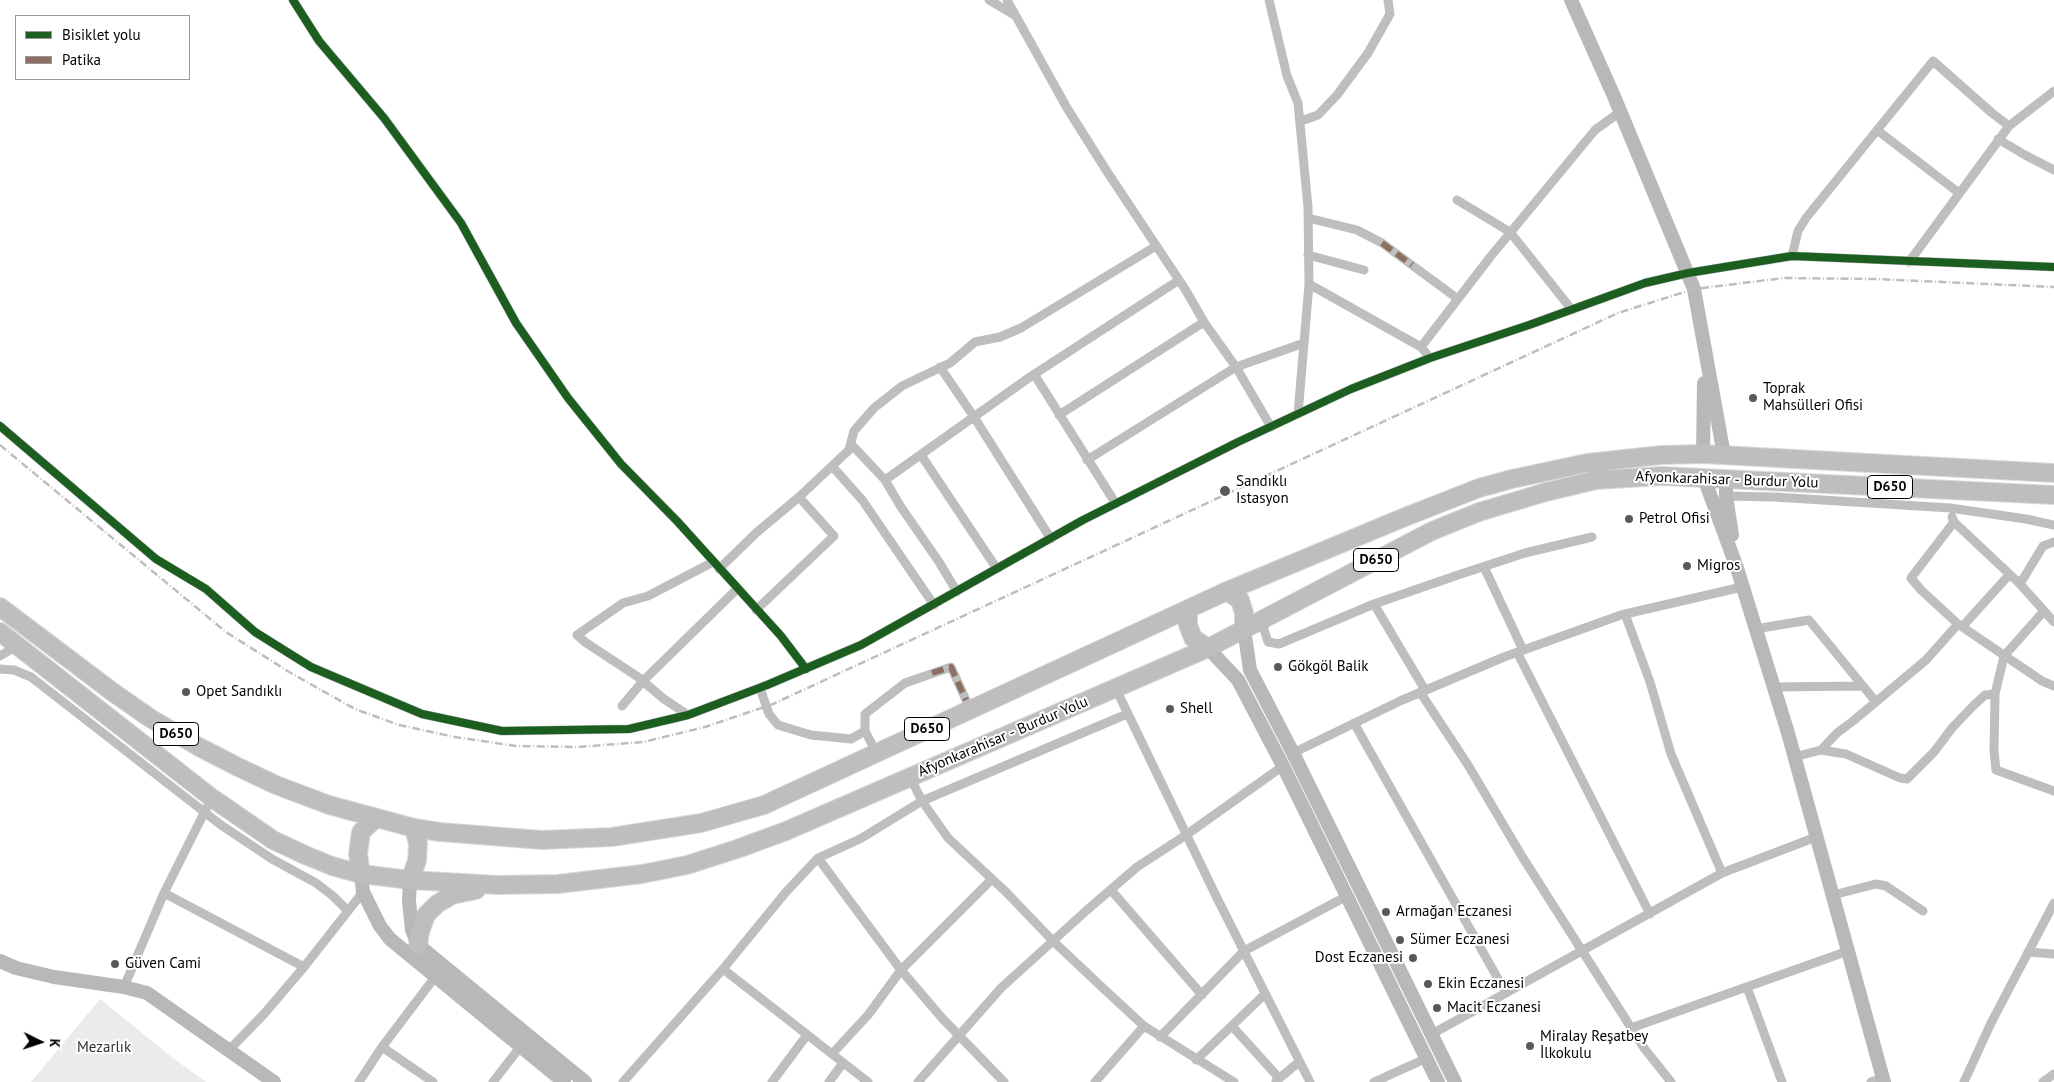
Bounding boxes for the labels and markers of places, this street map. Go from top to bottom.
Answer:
place label: Toprak Mahsülleri Ofisi [1763,380,1863,415]
marker: Toprak Mahsülleri Ofisi [1747,392,1759,404]
place label: Sandıklı Istasyon [1236,473,1289,508]
marker: Sandıklı Istasyon [1218,484,1232,498]
place label: Petrol Ofisi [1639,510,1710,528]
marker: Petrol Ofisi [1623,513,1635,525]
place label: Migros [1697,557,1740,575]
marker: Migros [1681,560,1693,572]
place label: Gökgöl Balik [1288,658,1368,676]
marker: Gökgöl Balik [1272,661,1284,673]
place label: Opet Sandıklı [196,683,282,701]
marker: Opet Sandıklı [180,686,192,698]
place label: Shell [1180,700,1213,718]
marker: Shell [1164,703,1176,715]
place label: Armağan Eczanesi [1396,903,1512,921]
marker: Armağan Eczanesi [1380,906,1392,918]
place label: Sümer Eczanesi [1410,931,1510,949]
marker: Sümer Eczanesi [1394,934,1406,946]
place label: Dost Eczanesi [1315,949,1403,967]
marker: Dost Eczanesi [1407,952,1419,964]
place label: Güven Cami [125,955,201,973]
marker: Güven Cami [109,958,121,970]
place label: Ekin Eczanesi [1438,975,1524,993]
marker: Ekin Eczanesi [1422,978,1434,990]
place label: Macit Eczanesi [1447,999,1541,1017]
marker: Macit Eczanesi [1431,1002,1443,1014]
place label: Miralay Reşatbey İlkokulu [1540,1028,1648,1063]
marker: Miralay Reşatbey İlkokulu [1524,1040,1536,1052]

